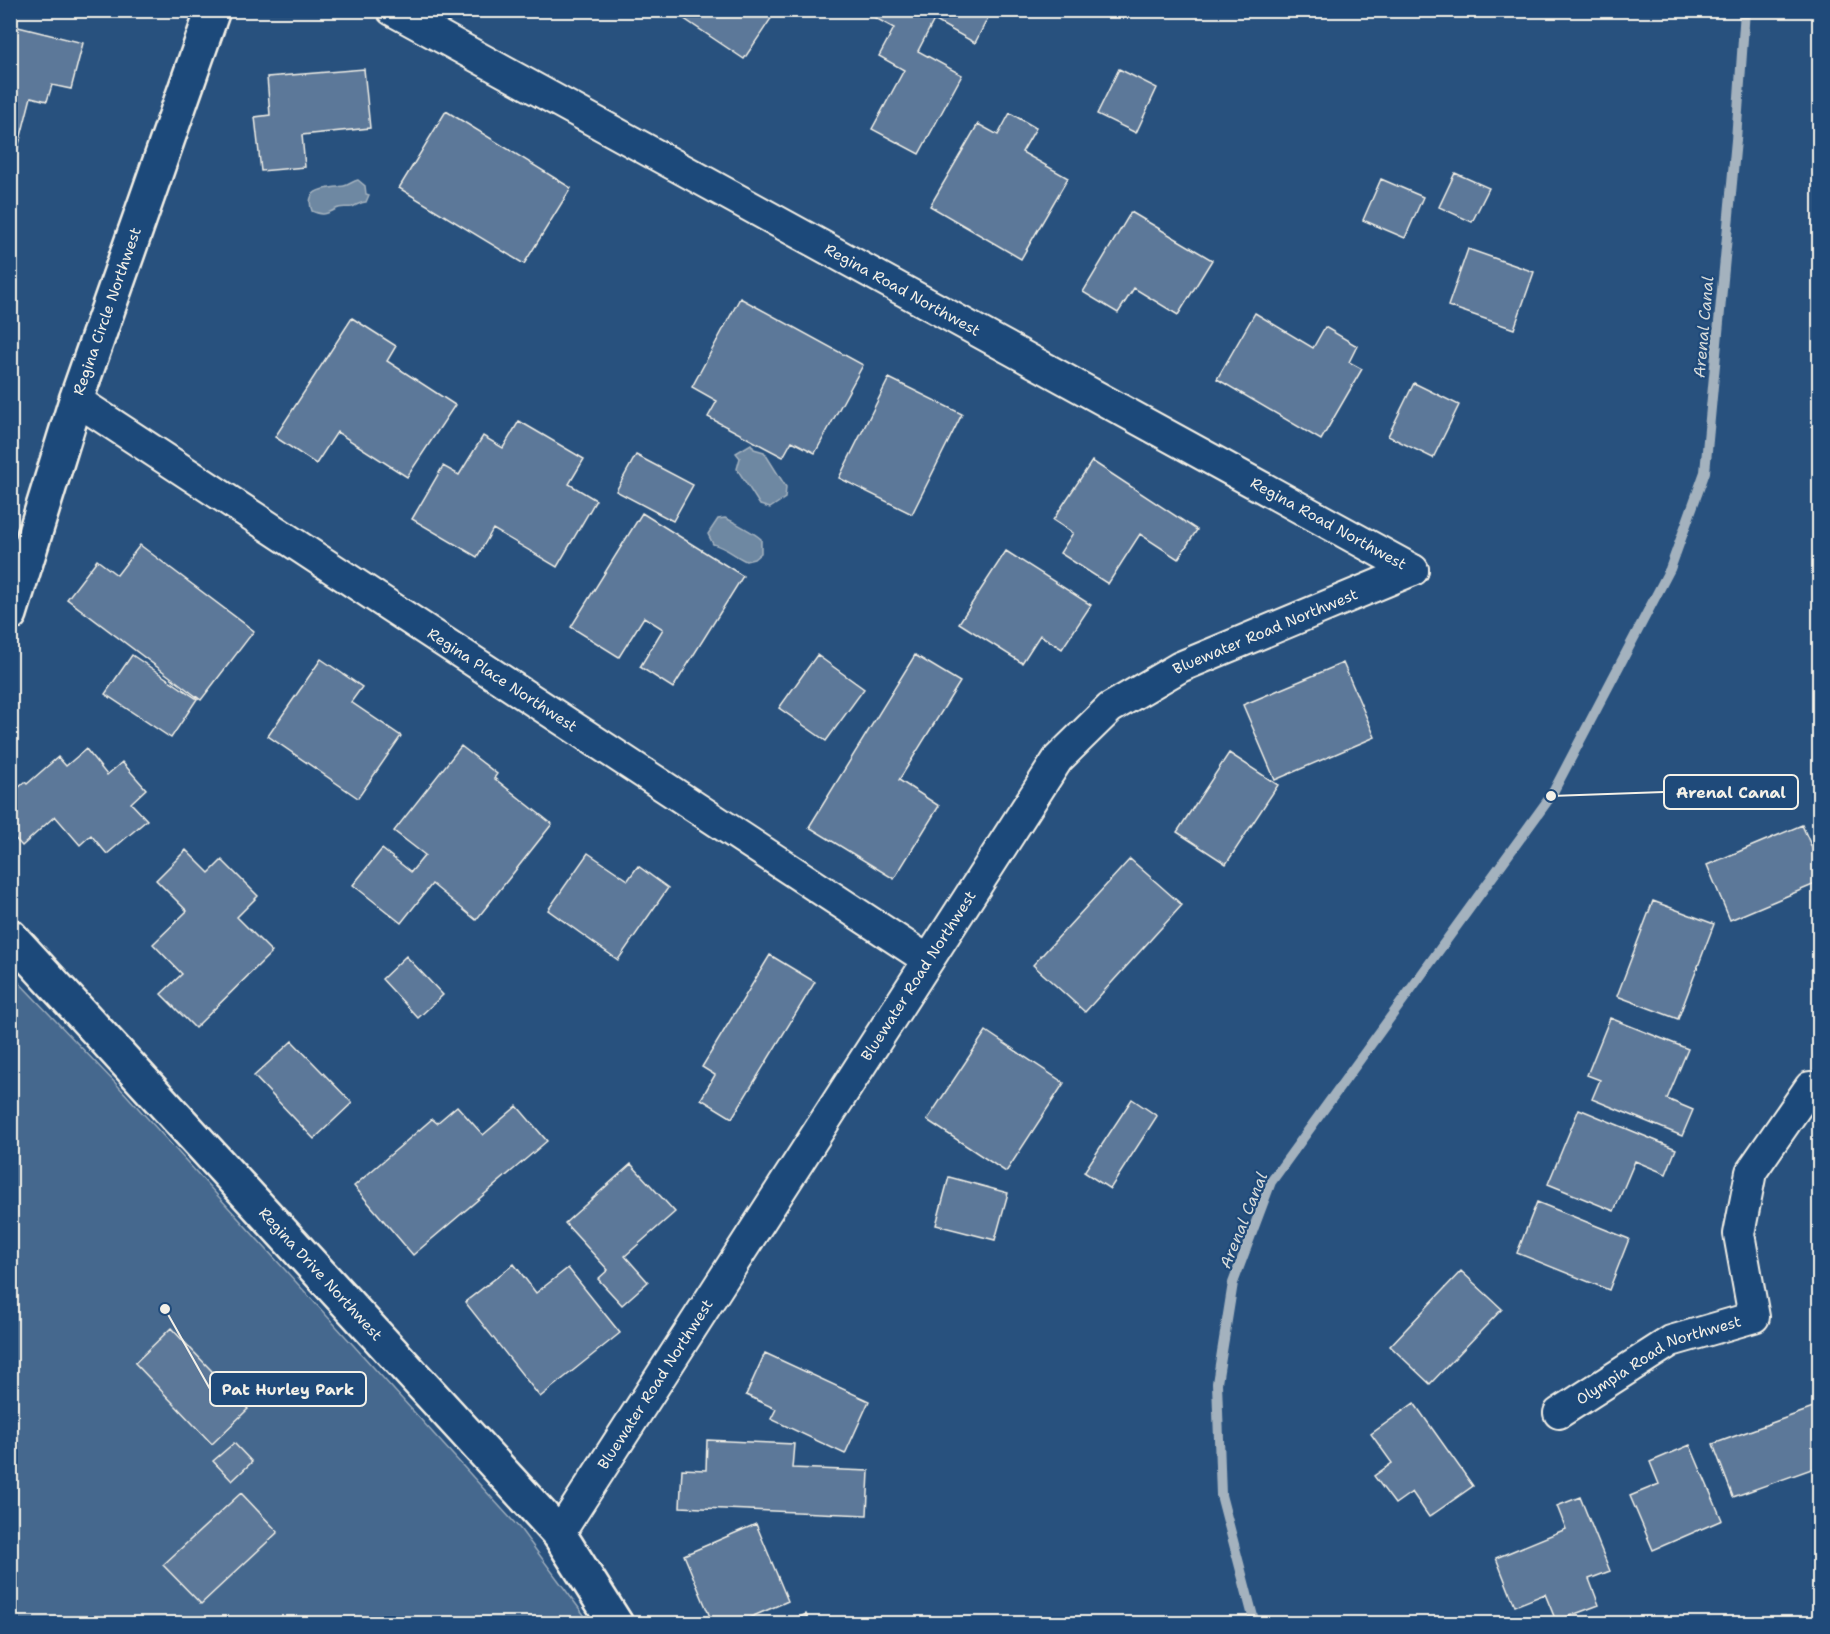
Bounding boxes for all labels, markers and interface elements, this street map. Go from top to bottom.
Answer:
street label: Regina Circle Northwest [68,225,146,398]
street label: Regina Road Northwest [821,239,984,341]
water label: Arenal Canal [1689,275,1718,379]
street label: Regina Road Northwest [1247,473,1410,574]
street label: Bluewater Road Northwest [1169,584,1361,679]
street label: Regina Place Northwest [423,624,581,737]
callout: Arenal Canal [1664,775,1798,809]
text: Arenal Canal [1676,782,1786,803]
street label: Bluewater Road Northwest [856,887,981,1065]
water label: Arenal Canal [1215,1169,1272,1271]
street label: Regina Drive Northwest [254,1203,387,1345]
street label: Bluewater Road Northwest [593,1295,718,1473]
street label: Olympia Road Northwest [1572,1311,1743,1409]
callout: Pat Hurley Park [210,1372,366,1406]
text: Pat Hurley Park [222,1379,354,1400]

